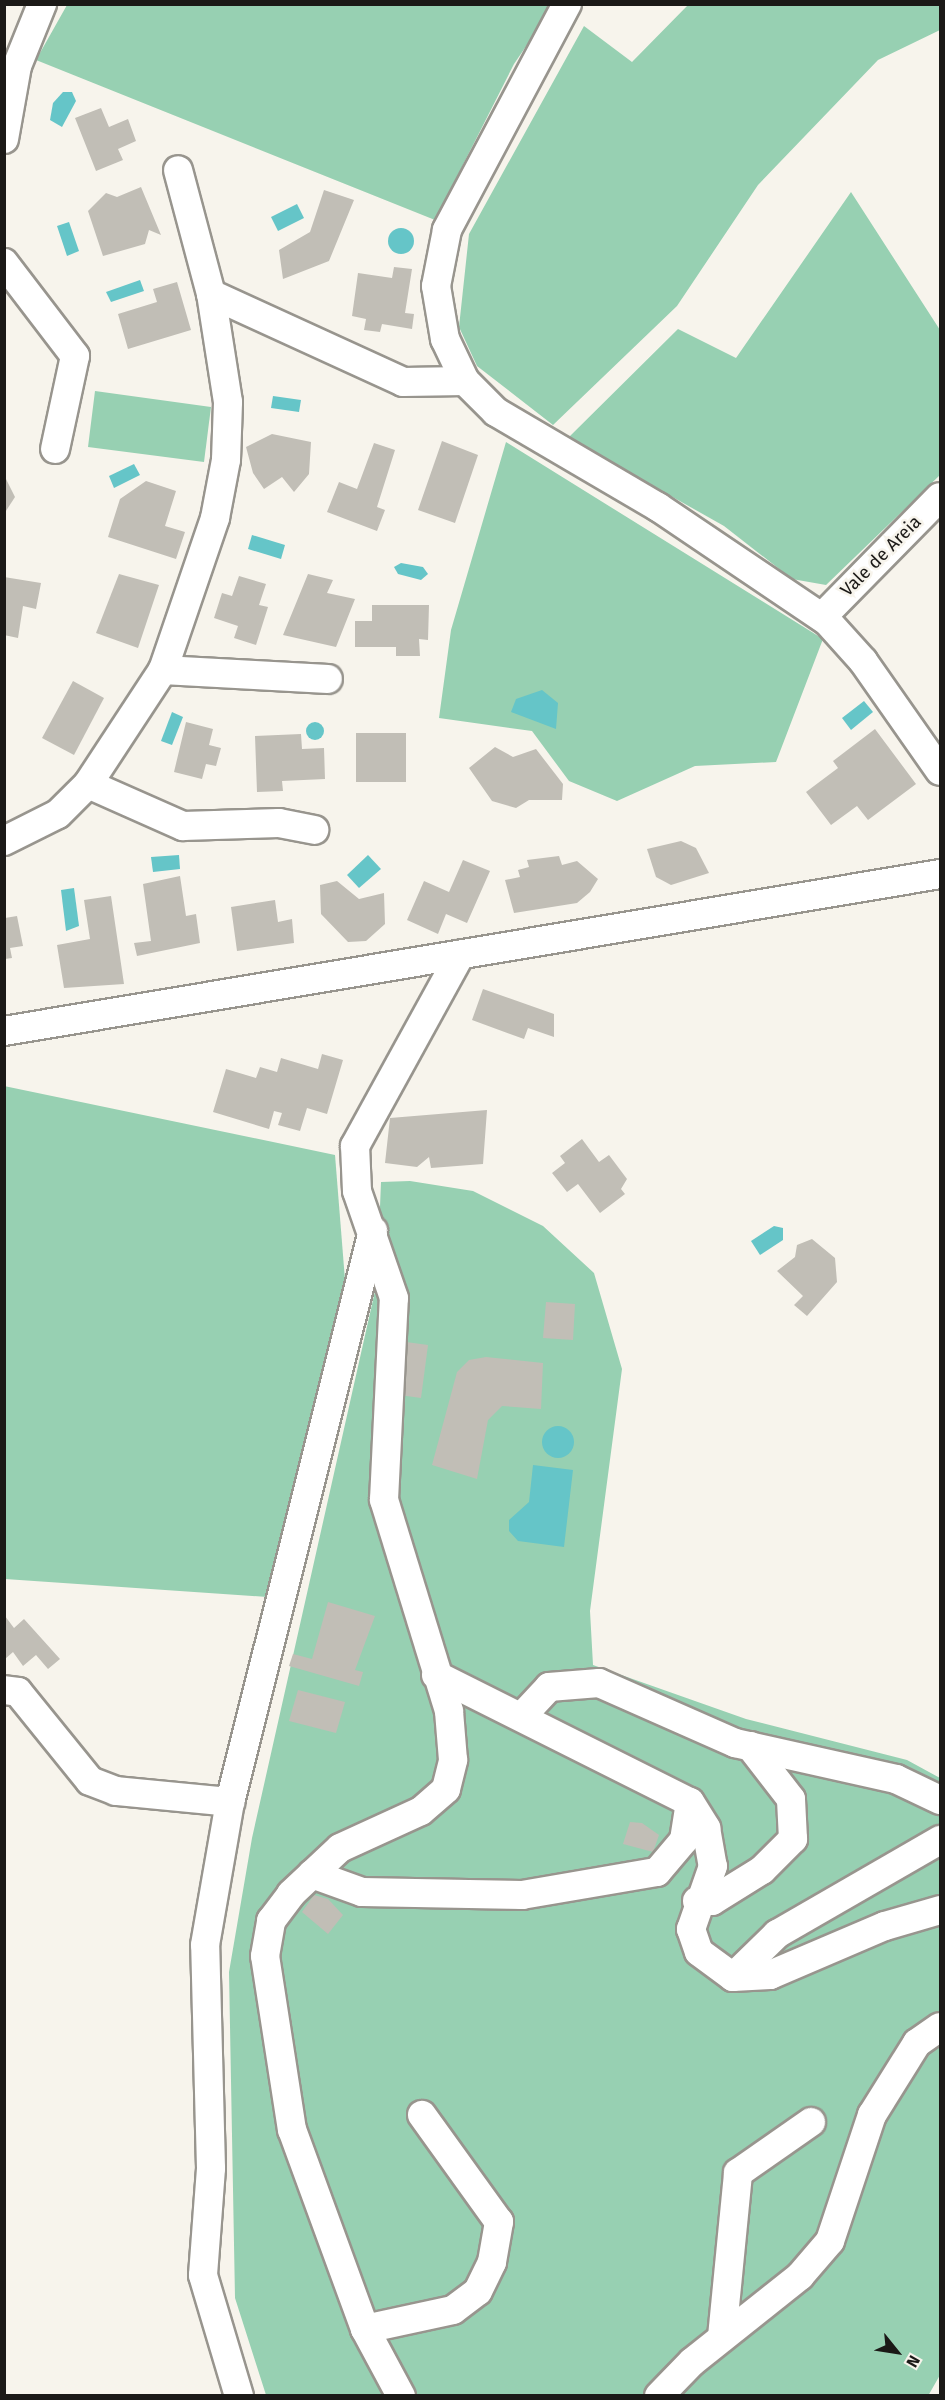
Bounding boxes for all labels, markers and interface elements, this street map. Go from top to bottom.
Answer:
street label: Vale de Areia [836,511,926,601]
north arrow [867,2322,927,2382]
text: N [902,2352,924,2371]

